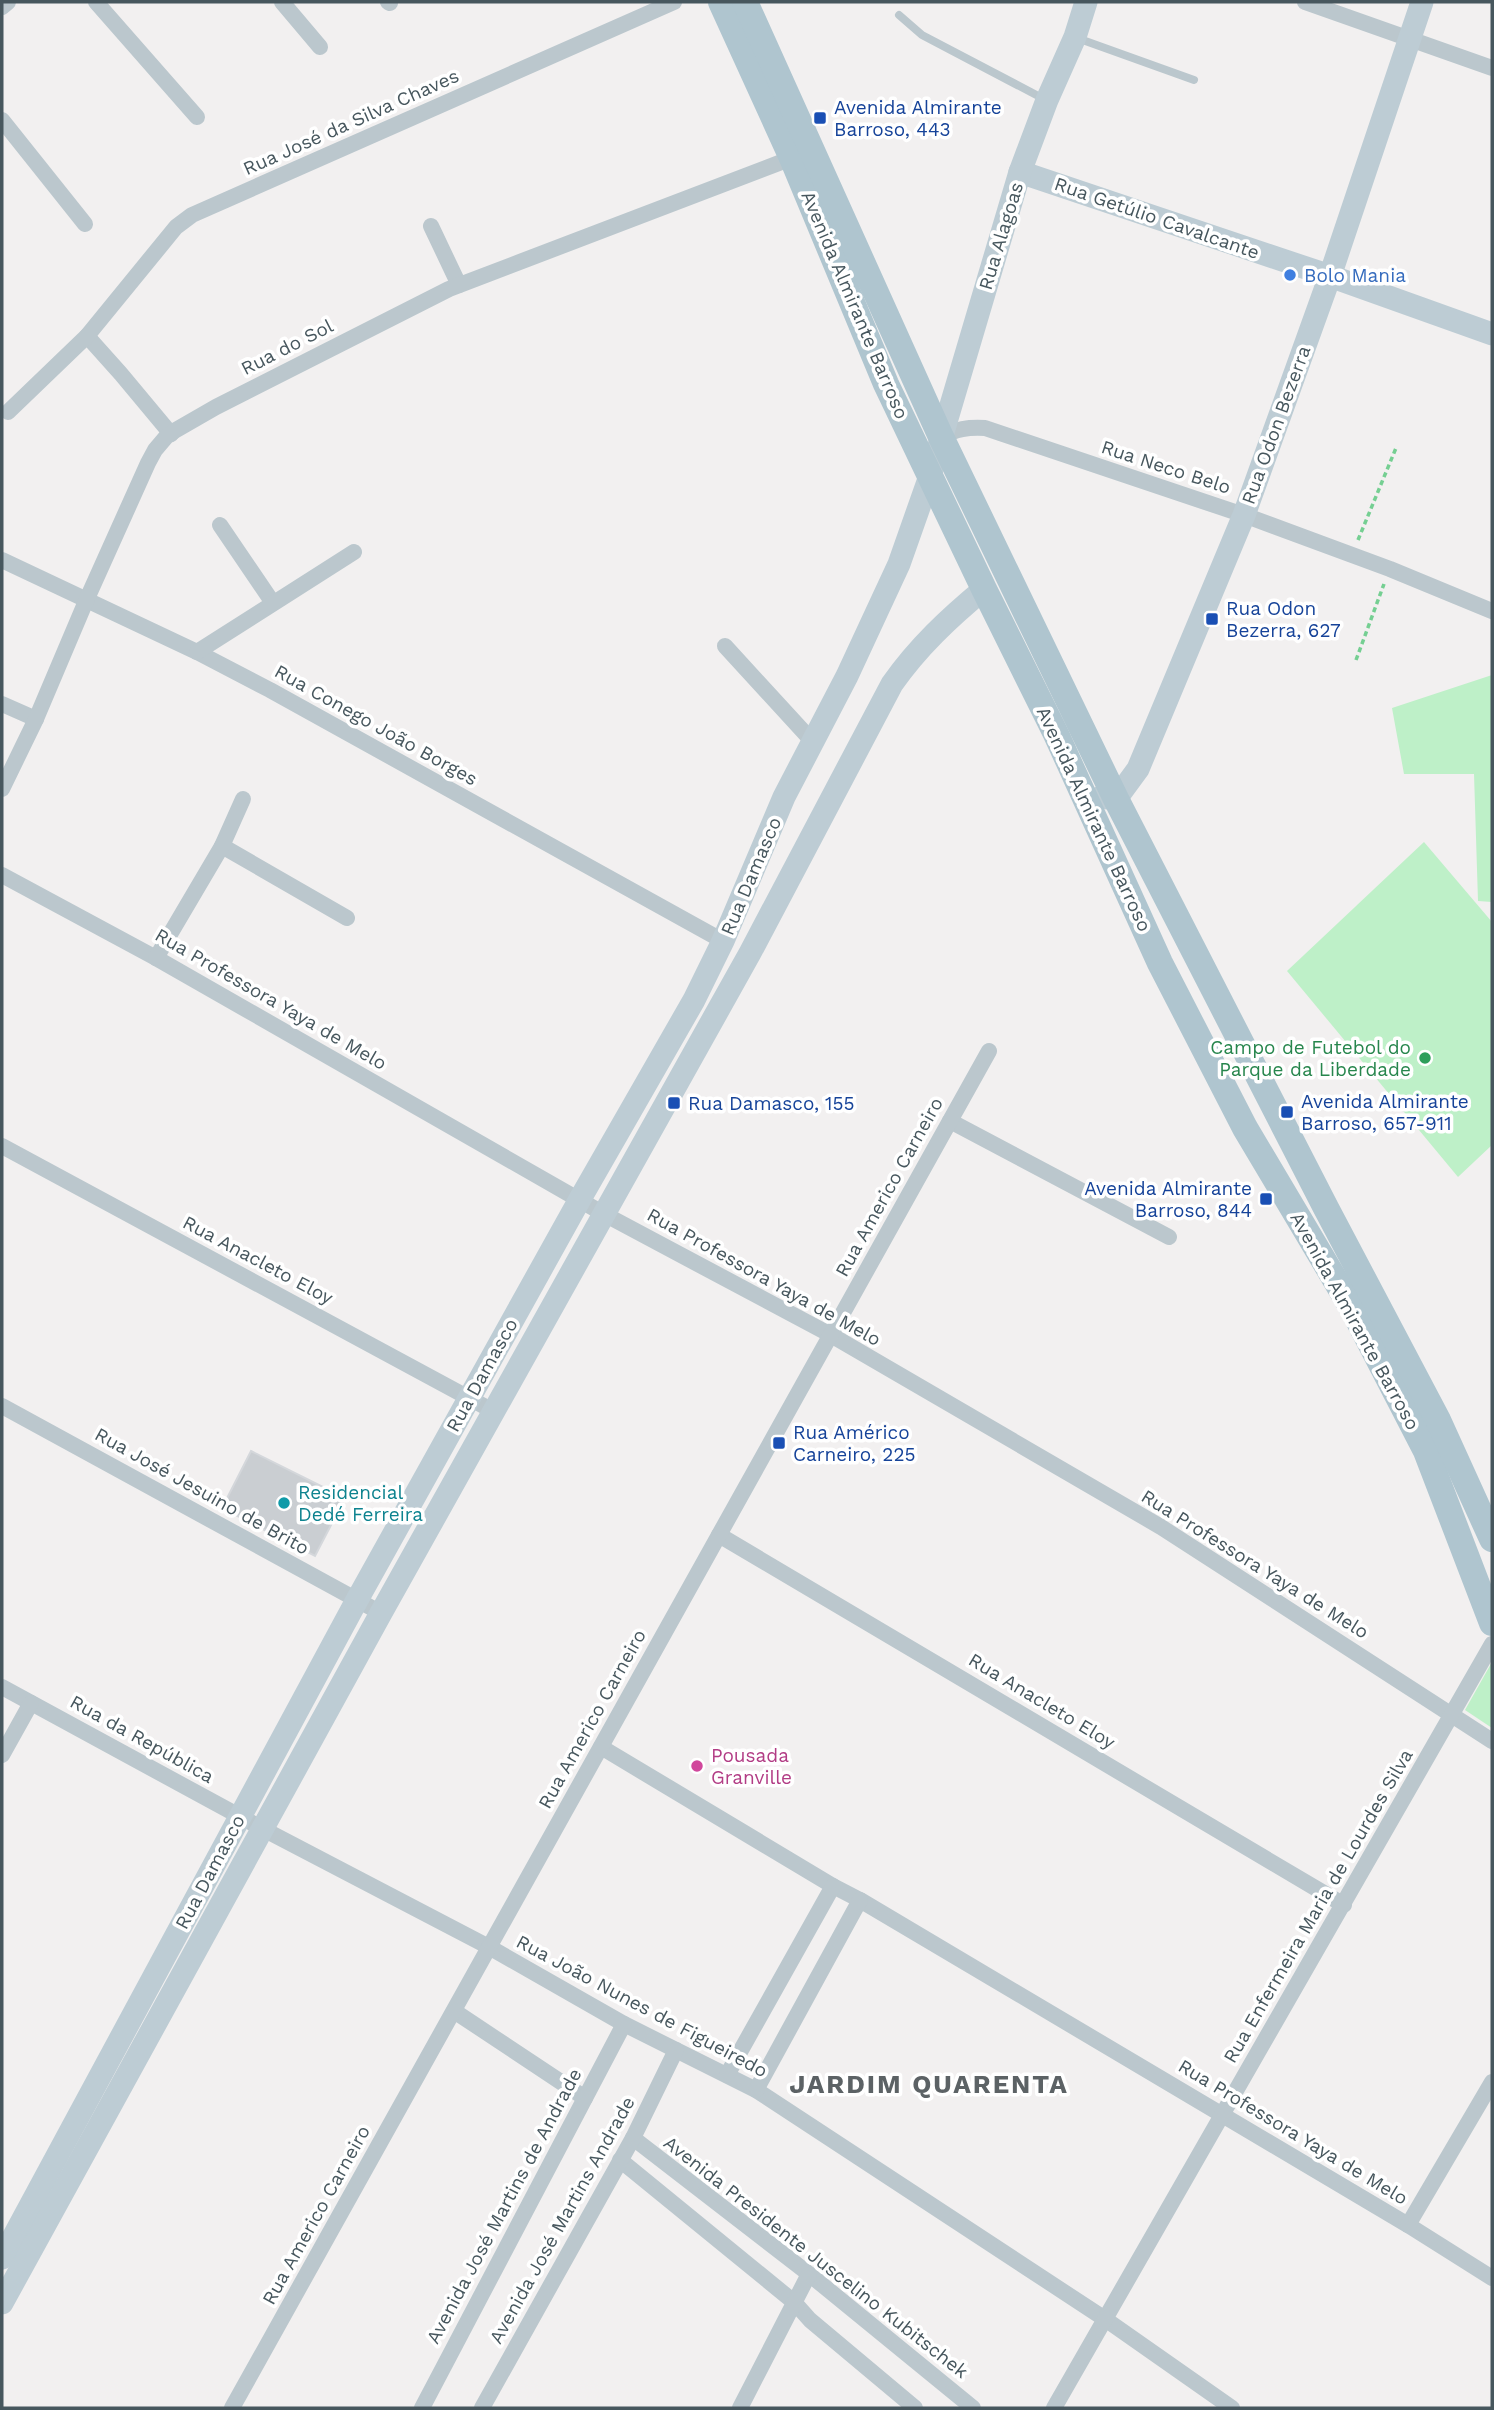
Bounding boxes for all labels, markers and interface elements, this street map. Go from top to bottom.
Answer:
street label: Rua José da Silva Chaves [240,64,462,180]
place label: Avenida Almirante Barroso, 443 [834,96,1002,141]
marker: Avenida Almirante Barroso, 443 [812,110,828,126]
street label: Rua Getúlio Cavalcante [1051,172,1263,264]
street label: Rua Alagoas [974,179,1028,293]
street label: Avenida Almirante Barroso [796,188,914,422]
place label: Bolo Mania [1304,264,1406,287]
marker: Bolo Mania [1282,267,1298,283]
street label: Rua do Sol [237,314,337,380]
street label: Rua Odon Bezerra [1237,342,1315,507]
street label: Rua Neco Belo [1098,435,1234,499]
place label: Rua Odon Bezerra, 627 [1226,597,1341,642]
marker: Rua Odon Bezerra, 627 [1204,611,1220,627]
street label: Rua Conego João Borges [271,660,481,790]
street label: Avenida Almirante Barroso [1032,703,1156,935]
street label: Rua Damasco [716,813,786,939]
street label: Rua Professora Yaya de Melo [151,923,391,1075]
place label: Campo de Futebol do Parque da Liberdade [1210,1036,1411,1081]
marker: Campo de Futebol do Parque da Liberdade [1417,1050,1433,1066]
place label: Avenida Almirante Barroso, 657-911 [1301,1090,1469,1135]
place label: Rua Damasco, 155 [688,1092,855,1115]
street label: Rua Americo Carneiro [830,1093,948,1281]
marker: Rua Damasco, 155 [666,1095,682,1111]
marker: Avenida Almirante Barroso, 657-911 [1279,1104,1295,1120]
place label: Avenida Almirante Barroso, 844 [1084,1177,1252,1222]
marker: Avenida Almirante Barroso, 844 [1258,1191,1274,1207]
street label: Rua Professora Yaya de Melo [643,1203,885,1351]
street label: Avenida Almirante Barroso [1285,1208,1425,1434]
street label: Rua Anacleto Eloy [179,1211,337,1309]
street label: Rua Damasco [441,1314,523,1436]
place label: Rua Américo Carneiro, 225 [793,1421,916,1466]
street label: Rua José Jesuino de Brito [91,1422,313,1560]
marker: Rua Américo Carneiro, 225 [771,1435,787,1451]
place label: Residencial Dedé Ferreira [298,1481,423,1526]
street label: Rua Professora Yaya de Melo [1137,1484,1373,1644]
marker: Residencial Dedé Ferreira [276,1495,292,1511]
street label: Rua Americo Carneiro [533,1625,651,1813]
street label: Rua Anacleto Eloy [964,1648,1120,1754]
street label: Rua da República [66,1690,218,1788]
place label: Pousada Granville [711,1744,792,1789]
street label: Rua Enfermeira Maria de Lourdes Silva [1218,1745,1418,2067]
marker: Pousada Granville [689,1758,705,1774]
street label: Rua Damasco [170,1811,250,1933]
street label: Rua João Nunes de Figueiredo [512,1930,772,2082]
street label: Rua Professora Yaya de Melo [1174,2054,1412,2210]
street label: Avenida José Martins de Andrade [421,2064,587,2348]
district label: JARDIM QUARENTA [789,2069,1069,2099]
street label: Avenida José Martins Andrade [484,2092,640,2348]
street label: Rua Americo Carneiro [257,2121,375,2309]
street label: Avenida Presidente Juscelino Kubitschek [659,2131,973,2383]

